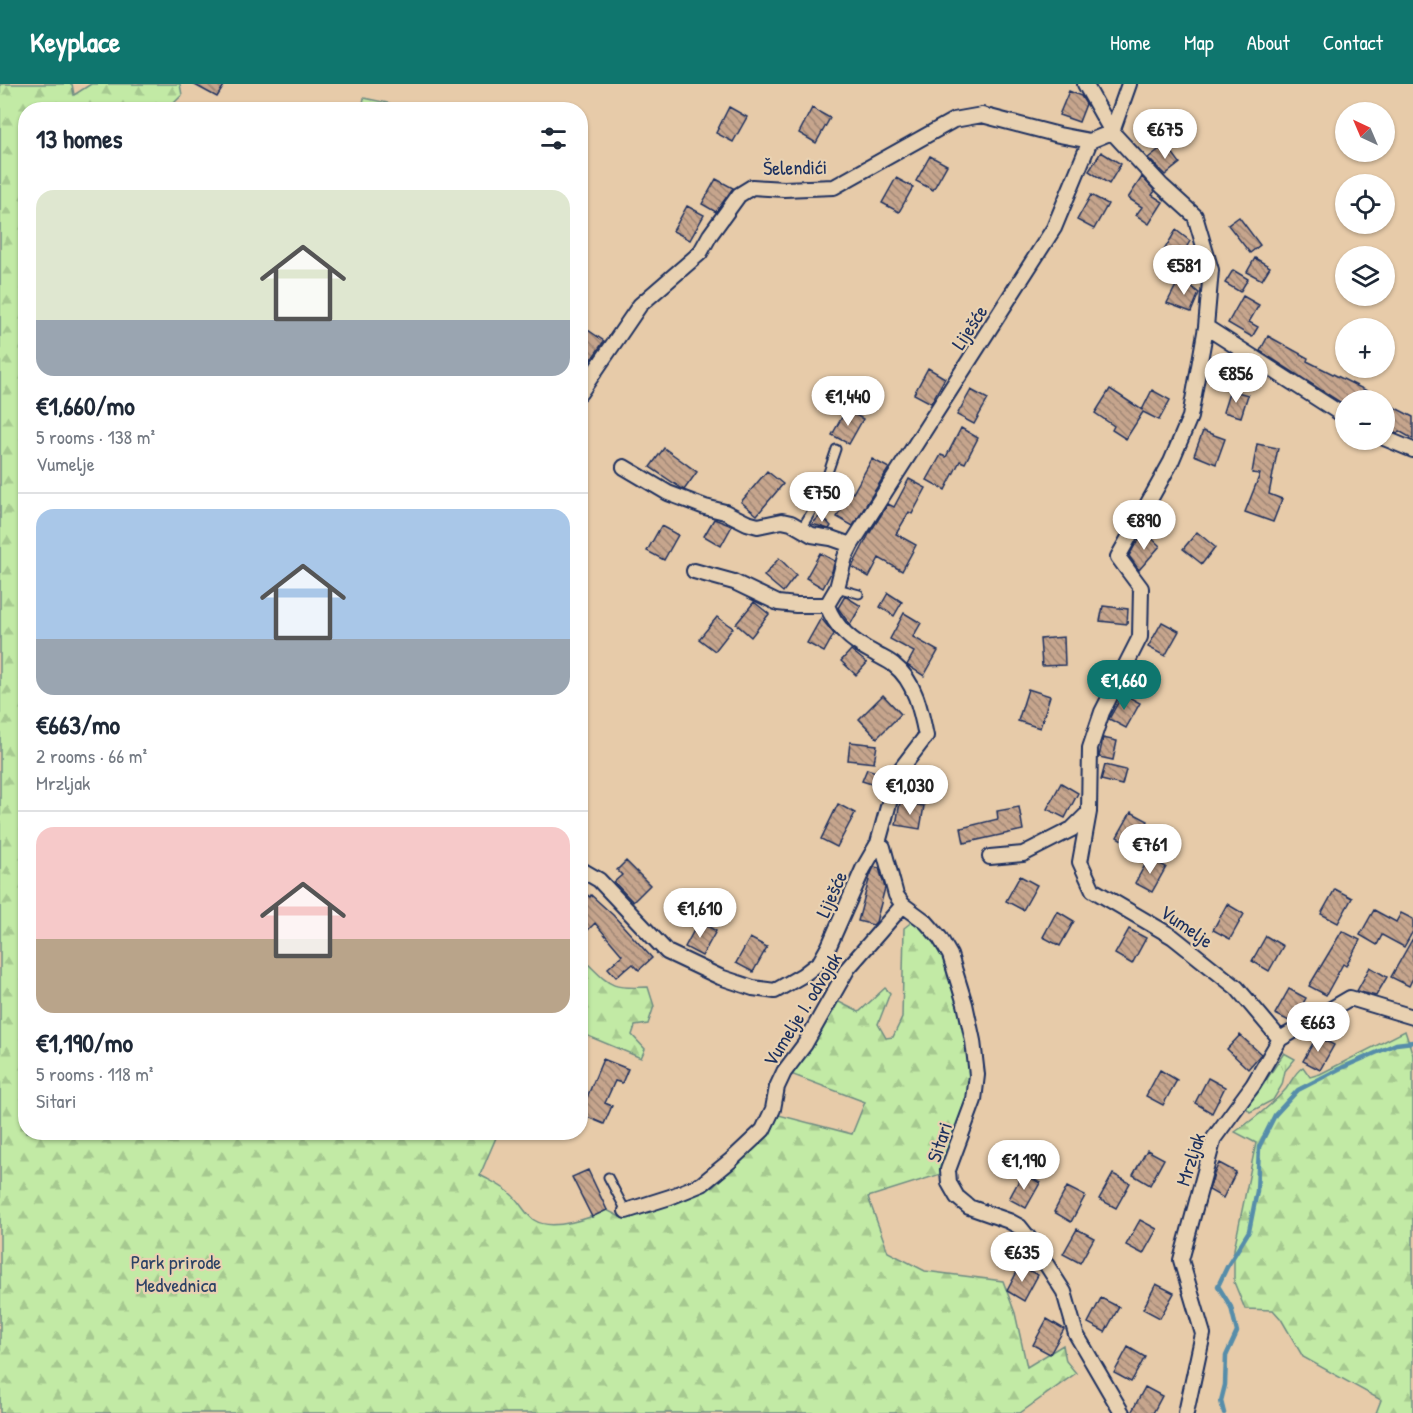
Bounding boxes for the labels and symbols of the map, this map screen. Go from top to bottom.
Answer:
north arrow [1335,102,1395,162]
pin: €675 [1129,109,1201,160]
street label: Šelendići [763,153,827,181]
pin: €581 [1148,245,1220,296]
street label: Liješće [945,299,993,354]
pin: €856 [1200,353,1272,404]
pin: €1,440 [799,376,897,427]
pin: €750 [786,472,858,523]
pin: €890 [1108,500,1180,551]
pin: €1,660 [1075,660,1173,711]
pin: €1,030 [861,765,959,816]
pin: €761 [1114,824,1186,875]
street label: Liješće [809,867,853,921]
pin: €1,610 [651,888,749,939]
street label: Vumelje [1155,898,1219,954]
street label: Vumelje I. odvojak [756,947,848,1071]
pin: €663 [1282,1002,1354,1053]
street label: Sitari [920,1119,958,1165]
street label: Mrzljak [1169,1129,1211,1189]
pin: €1,190 [975,1140,1073,1191]
pin: €635 [986,1232,1058,1283]
park label: Park prirode Medvednica [131,1248,221,1298]

